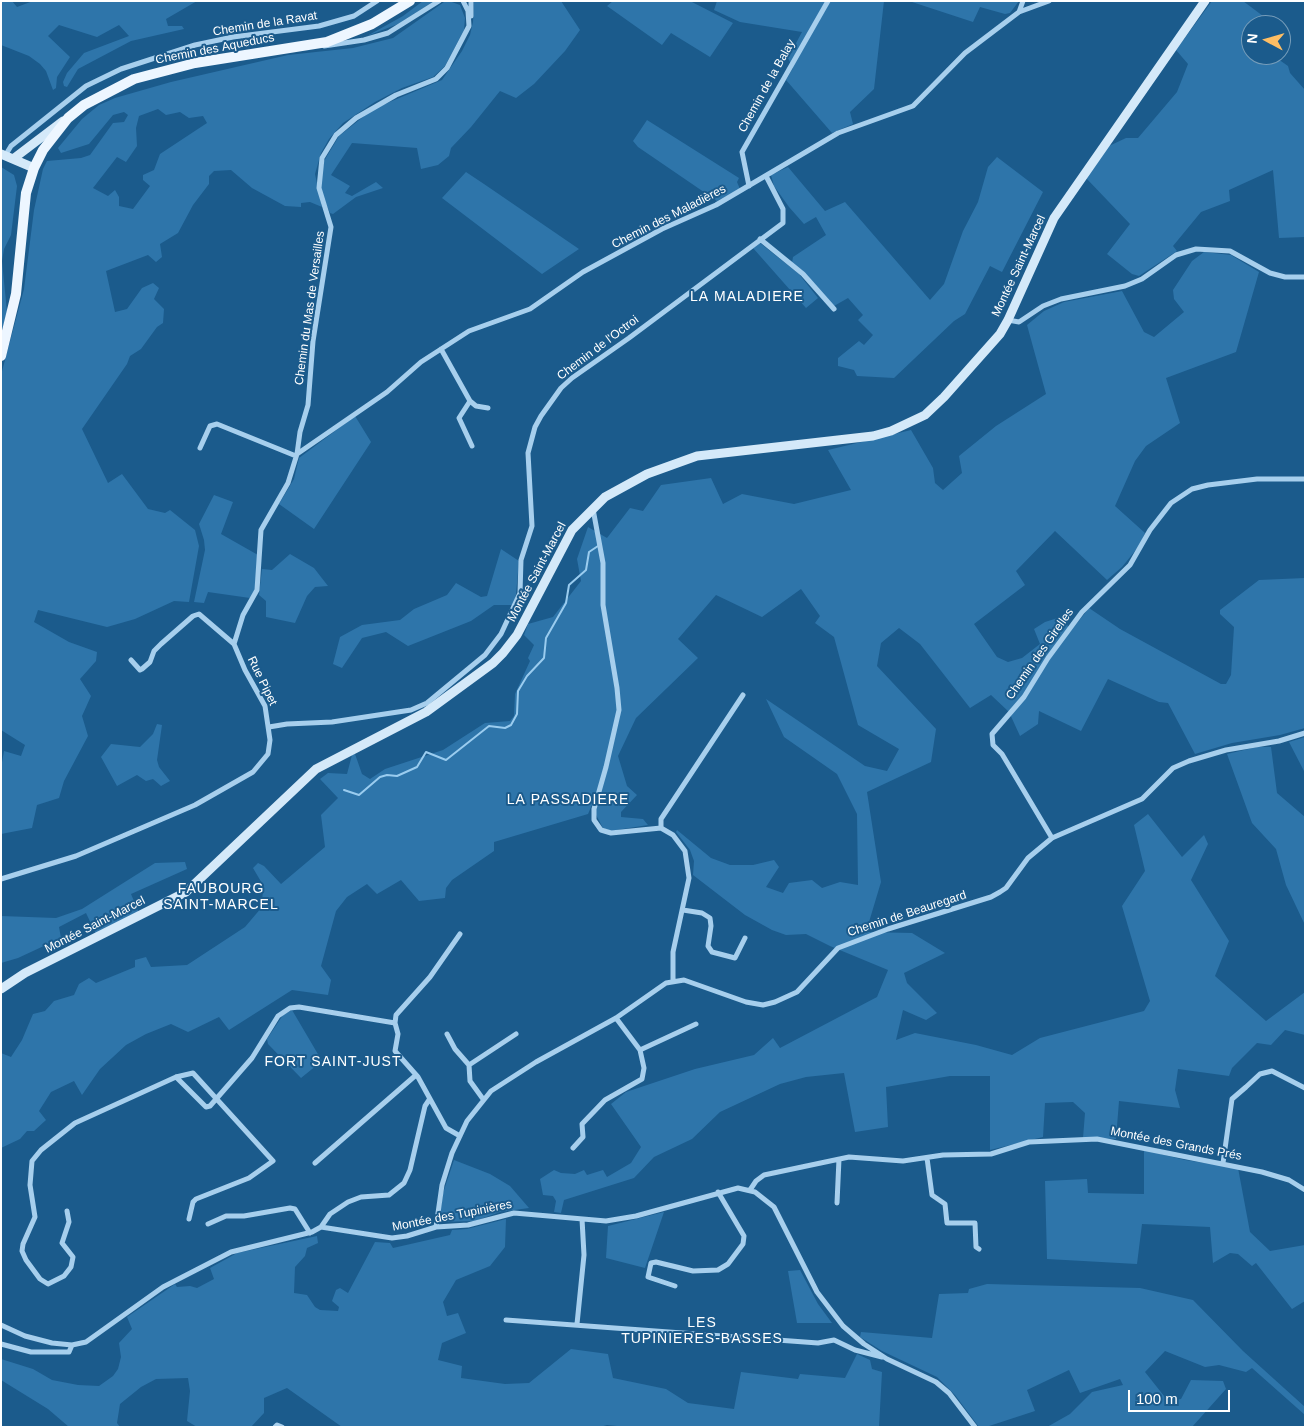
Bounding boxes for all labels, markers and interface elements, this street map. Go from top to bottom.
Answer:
street label: Chemin de la Ravat [212,9,318,39]
north arrow [1241,15,1291,65]
street label: Chemin des Aqueducs [154,30,276,68]
text: N [1244,33,1261,44]
street label: Chemin de la Balay [735,37,799,135]
street label: Chemin des Maladières [610,182,728,252]
street label: Montée Saint-Marcel [989,213,1049,319]
street label: Chemin du Mas de Versailles [292,230,328,386]
district label: LA MALADIERE [689,289,805,305]
street label: Chemin de l'Octroi [554,313,642,383]
street label: Montée Saint-Marcel [505,520,569,624]
street label: Chemin des Girelles [1003,606,1077,702]
street label: Rue Pipet [244,654,280,708]
district label: LA PASSADIERE [505,792,631,808]
district label: FAUBOURG SAINT-MARCEL [162,881,280,914]
street label: Chemin de Beauregard [846,888,968,940]
street label: Montée Saint-Marcel [42,893,148,957]
district label: FORT SAINT-JUST [263,1054,403,1070]
street label: Montée des Grands Prés [1109,1124,1243,1164]
street label: Montée des Tupinières [391,1197,513,1235]
district label: LES TUPINIERES-BASSES [619,1315,785,1348]
scale bar [1131,1380,1234,1412]
text: 100 m [1136,1390,1178,1407]

